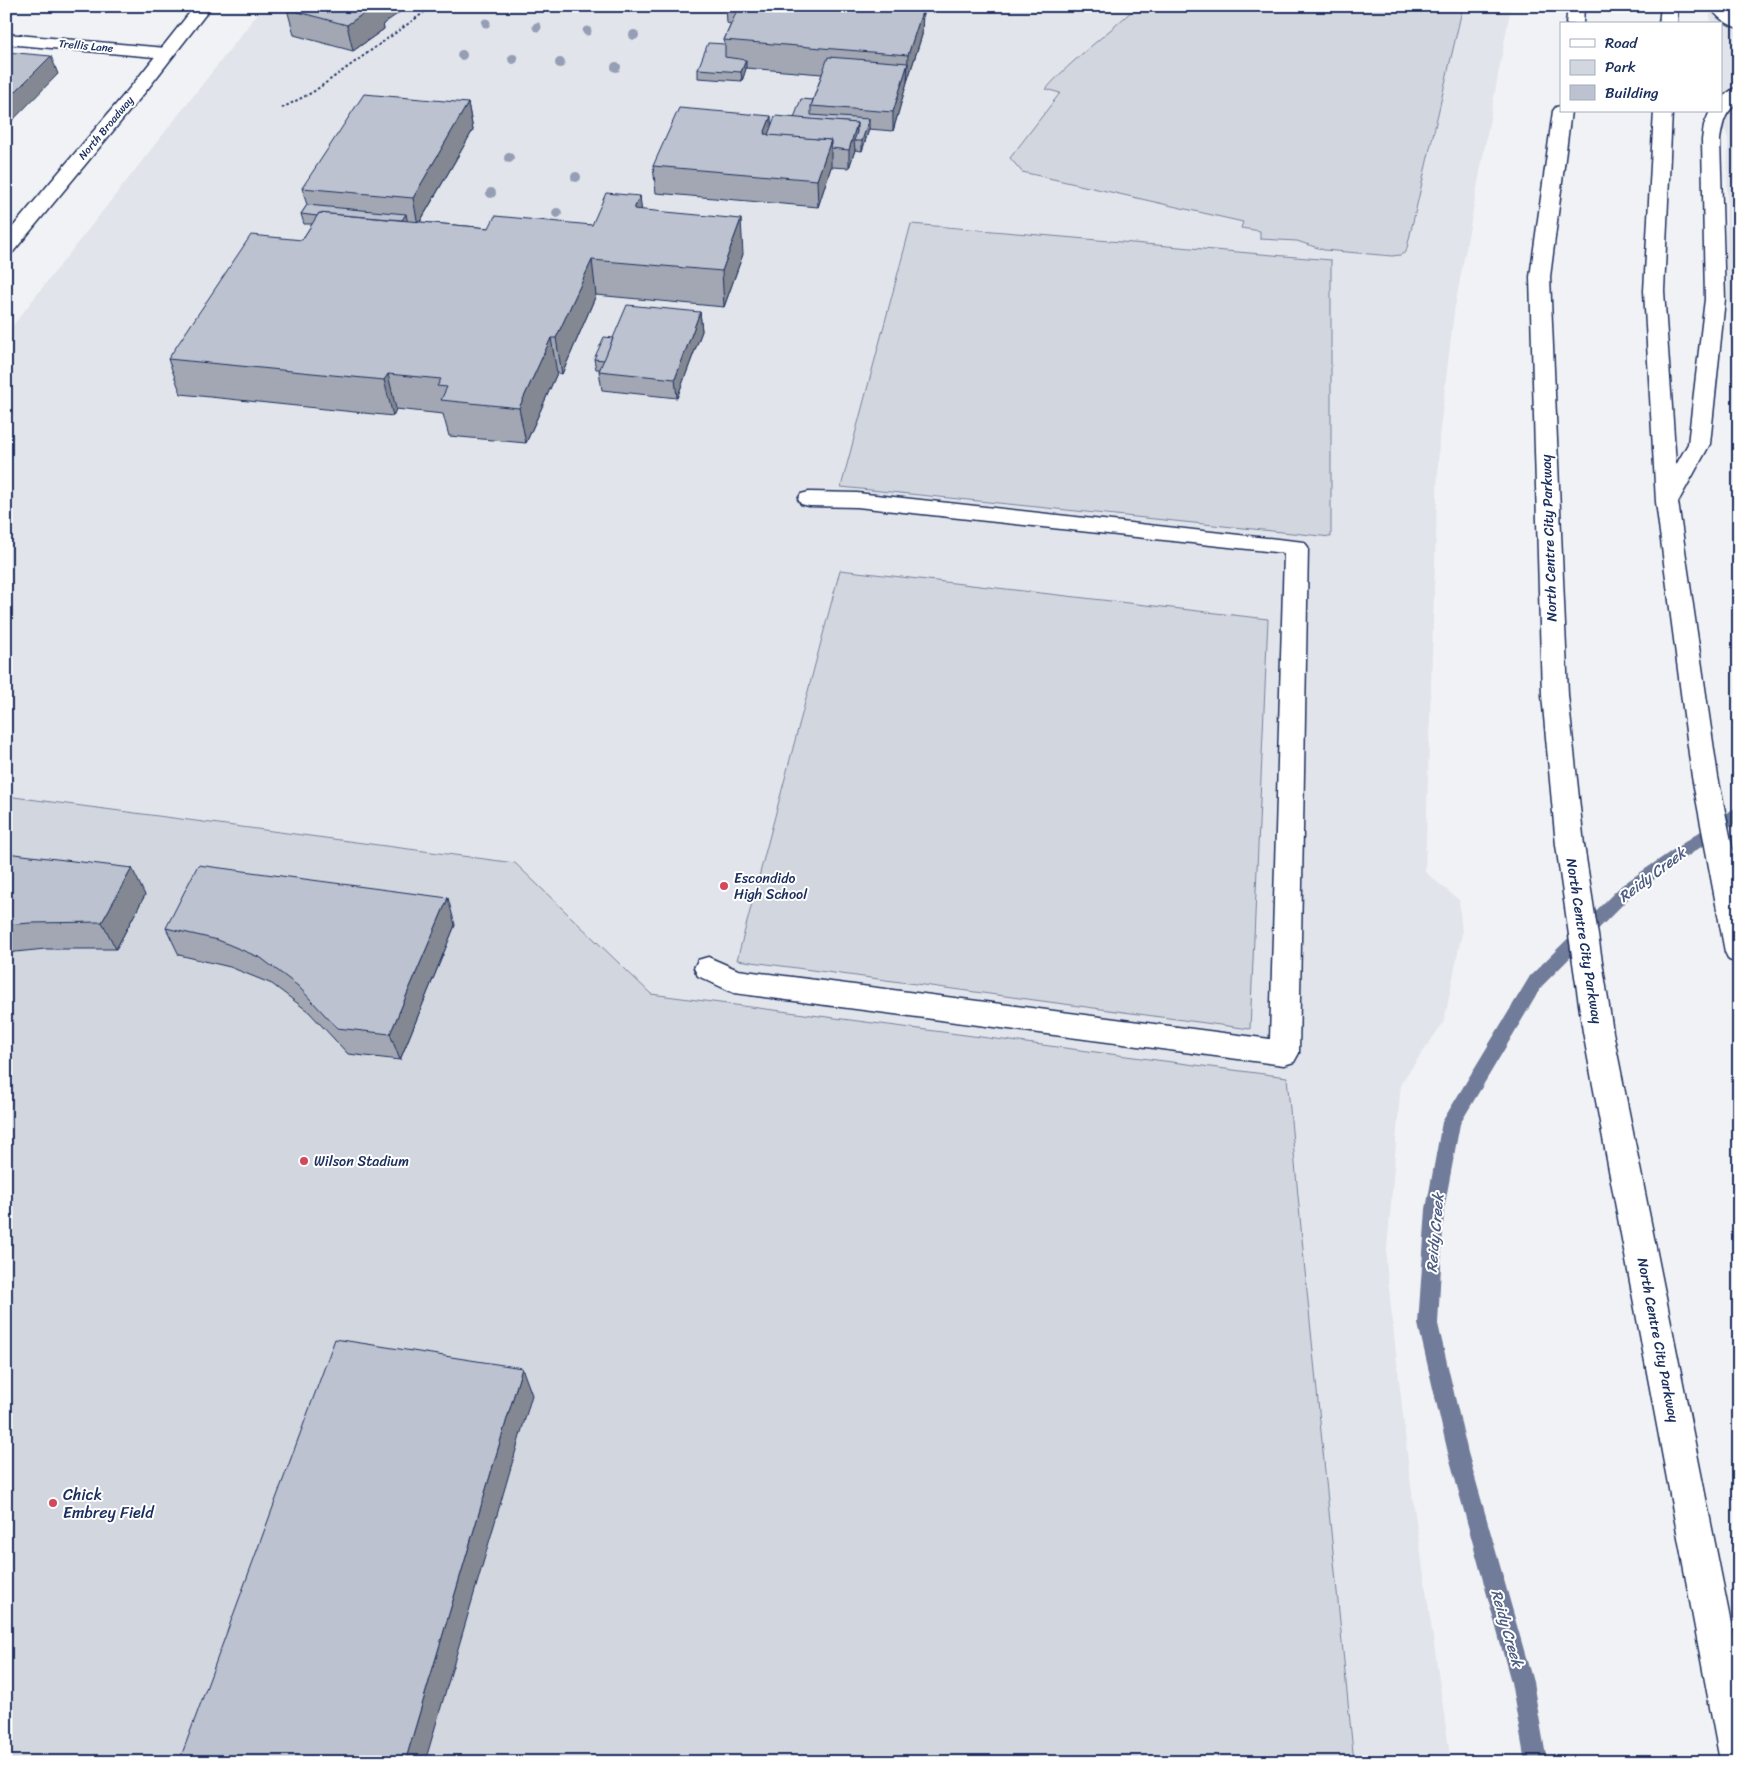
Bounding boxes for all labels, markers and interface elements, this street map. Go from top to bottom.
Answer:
legend [1560,22,1722,112]
text: Road [1605,30,1638,56]
street label: Trellis Lane [58,34,114,58]
text: Park [1605,54,1636,80]
text: Building [1605,80,1659,106]
street label: North Broadway [74,92,139,164]
street label: North Centre City Parkway [1534,453,1564,622]
water label: Reidy Creek [1613,840,1693,909]
street label: North Centre City Parkway [1559,856,1610,1026]
place label: Escondido High School [734,866,808,907]
marker: Escondido High School [718,880,730,892]
place label: Wilson Stadium [314,1149,409,1174]
marker: Wilson Stadium [298,1155,310,1167]
water label: Reidy Creek [1419,1191,1452,1273]
street label: North Centre City Parkway [1630,1256,1686,1425]
place label: Chick Embrey Field [63,1480,155,1527]
marker: Chick Embrey Field [47,1497,59,1509]
water label: Reidy Creek [1484,1586,1531,1671]

